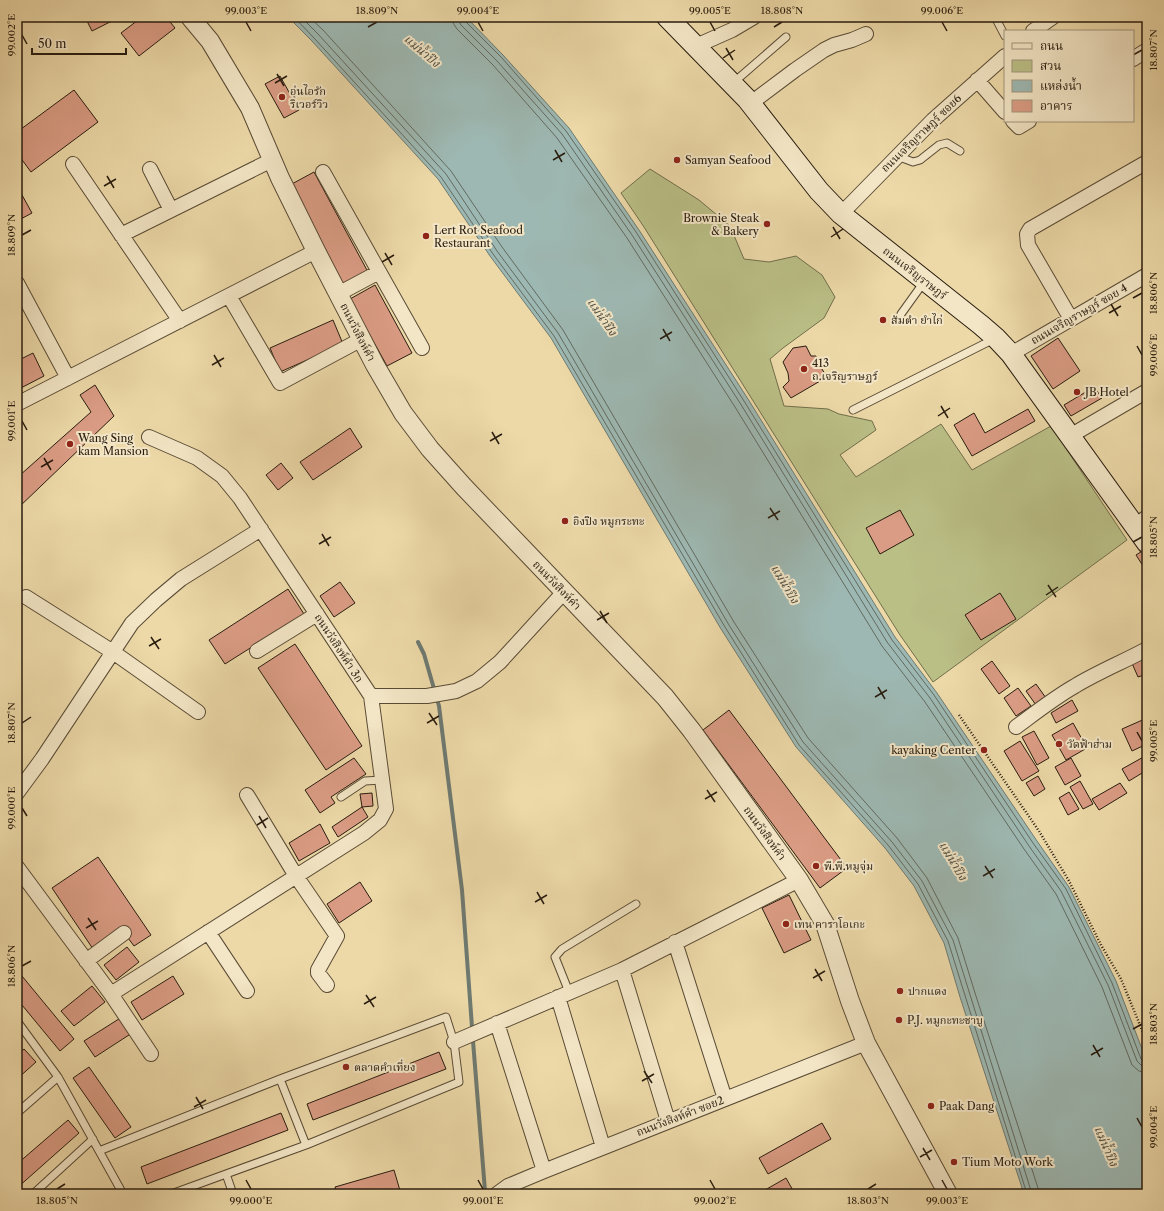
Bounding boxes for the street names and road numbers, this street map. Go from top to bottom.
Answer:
street label: ถนนเจริญราษฎร์ ซอย6 [878,91,965,175]
street label: ถนนเจริญราษฎร์ [880,244,950,303]
street label: ถนนเจริญราษฎร์ ซอย 4 [1028,281,1130,347]
street label: ถนนวังสิงห์คำ [337,301,379,363]
street label: ถนนวังสิงห์คำ [530,557,584,613]
street label: ถนนวังสิงห์คำ 3ก [312,611,366,685]
street label: ถนนวังสิงห์คำ [741,803,789,863]
street label: ถนนวังสิงห์คำ ซอย2 [634,1093,726,1139]

